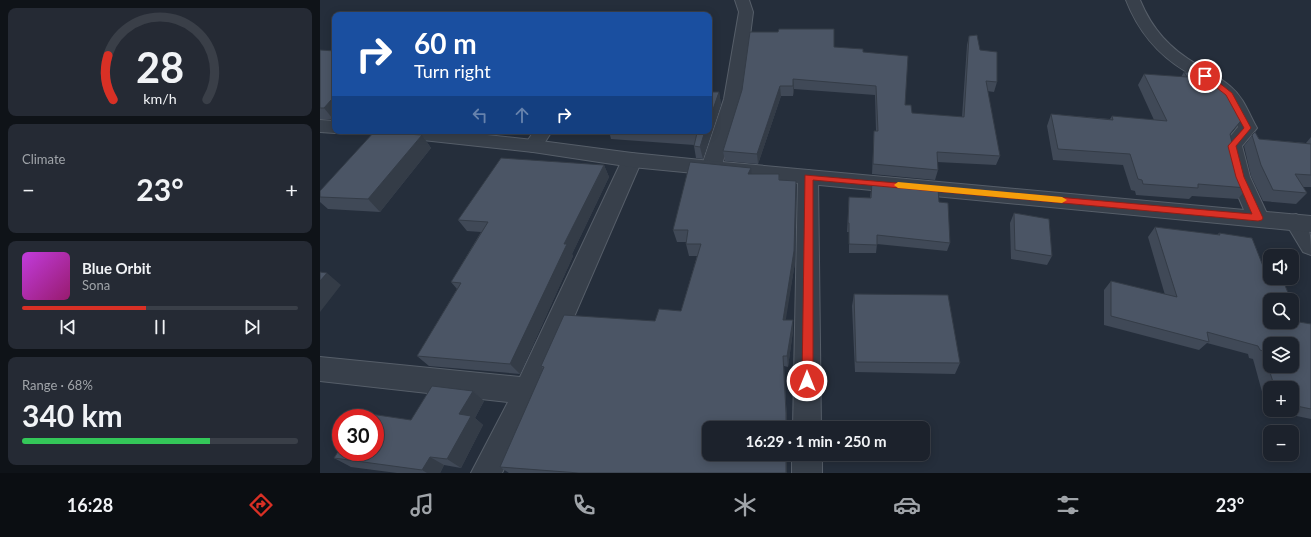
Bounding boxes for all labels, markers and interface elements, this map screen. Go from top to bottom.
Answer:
text: 60 m [414,26,477,60]
icon: right [348,28,400,80]
text: 28 [136,42,184,92]
pin [1188,59,1222,93]
text: Turn right [414,60,491,82]
icon: arrive [1194,65,1216,87]
text: km/h [143,90,177,107]
icon: left [469,104,491,126]
icon: ahead [511,104,533,126]
icon: right [553,104,575,126]
text: Climate [22,151,65,167]
text: 23° [136,171,184,207]
text: − [22,176,35,203]
text: + [285,176,298,203]
map controls [1263,249,1299,461]
button: sound [1263,249,1299,285]
text: Blue Orbit [82,259,151,277]
text: Sona [82,277,110,293]
button: search [1263,293,1299,329]
icon: previous [57,316,79,338]
icon: pause [149,316,171,338]
icon: next [241,316,263,338]
button: layers [1263,337,1299,373]
position arrow [786,360,828,402]
text: Range · 68% [22,377,93,393]
button: + [1263,381,1299,417]
text: 340 km [22,397,123,433]
speed limit sign: 30 [332,409,384,461]
button: − [1263,425,1299,461]
text: 16:29 · 1 min · 250 m [746,432,886,450]
icon: directions [247,491,275,519]
icon: music [408,491,436,519]
icon: phone [570,491,598,519]
icon: climate [731,491,759,519]
icon: car [893,491,921,519]
icon: filters [1054,491,1082,519]
text: 16:28 [67,494,113,516]
text: 23° [1216,494,1244,516]

